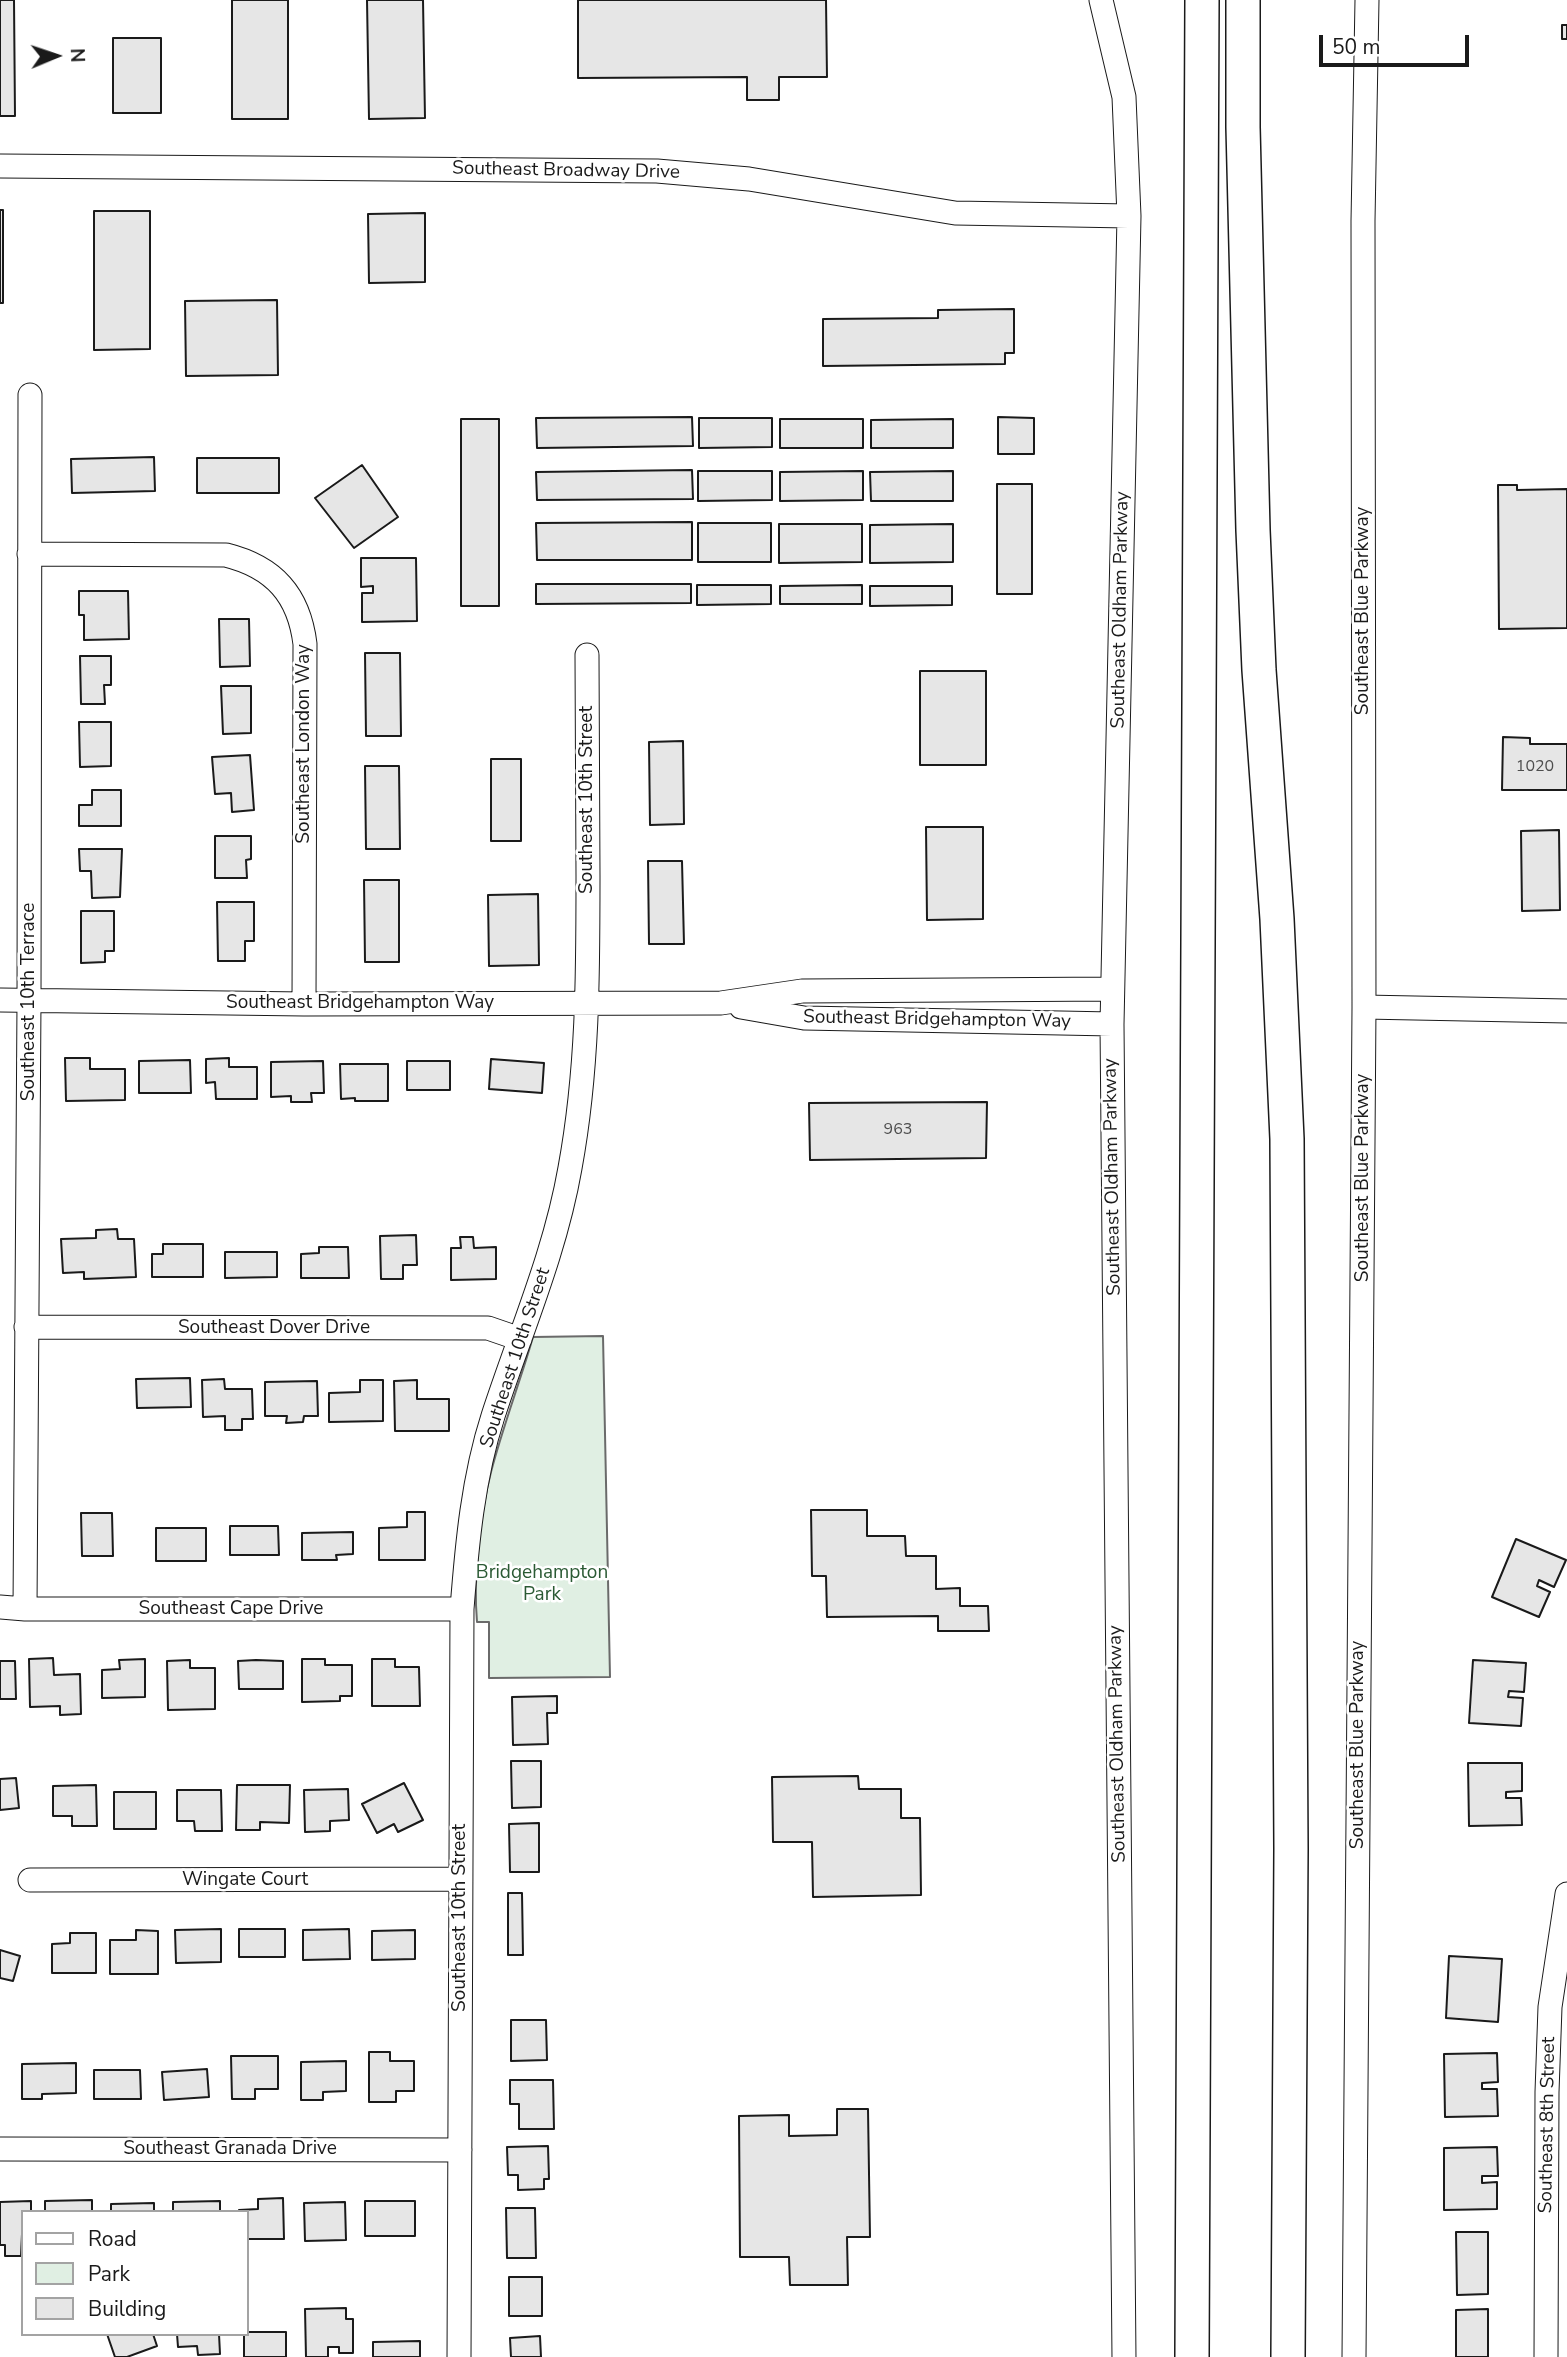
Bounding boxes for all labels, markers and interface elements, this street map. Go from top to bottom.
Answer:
north arrow [21,21,91,91]
scale bar [1322,21,1472,65]
text: 50 m [1332,33,1381,61]
text: N [64,48,90,63]
street label: Southeast Broadway Drive [452,158,680,184]
street label: Southeast Oldham Parkway [1108,491,1134,729]
street label: Southeast Blue Parkway [1352,507,1374,715]
street label: Southeast London Way [293,644,315,844]
street label: Southeast 10th Street [576,706,598,894]
house number: 1020 [1516,757,1554,777]
street label: Southeast 10th Terrace [18,903,40,1101]
street label: Southeast Bridgehampton Way [226,992,494,1014]
street label: Southeast Bridgehampton Way [803,1006,1071,1034]
street label: Southeast Oldham Parkway [1100,1058,1126,1296]
street label: Southeast Blue Parkway [1352,1074,1374,1282]
house number: 963 [884,1120,912,1140]
street label: Southeast 10th Street [476,1265,556,1451]
street label: Southeast Dover Drive [178,1317,370,1339]
park label: Bridgehampton Park [476,1562,608,1606]
street label: Southeast Cape Drive [139,1598,323,1620]
street label: Southeast Oldham Parkway [1105,1625,1131,1863]
street label: Southeast Blue Parkway [1347,1641,1369,1849]
street label: Southeast 10th Street [449,1824,471,2012]
street label: Wingate Court [182,1869,308,1891]
street label: Southeast 8th Street [1535,2036,1561,2214]
street label: Southeast Granada Drive [123,2138,337,2160]
legend [21,2210,248,2336]
text: Road [88,2225,137,2253]
text: Park [88,2260,130,2288]
text: Building [88,2295,166,2323]

